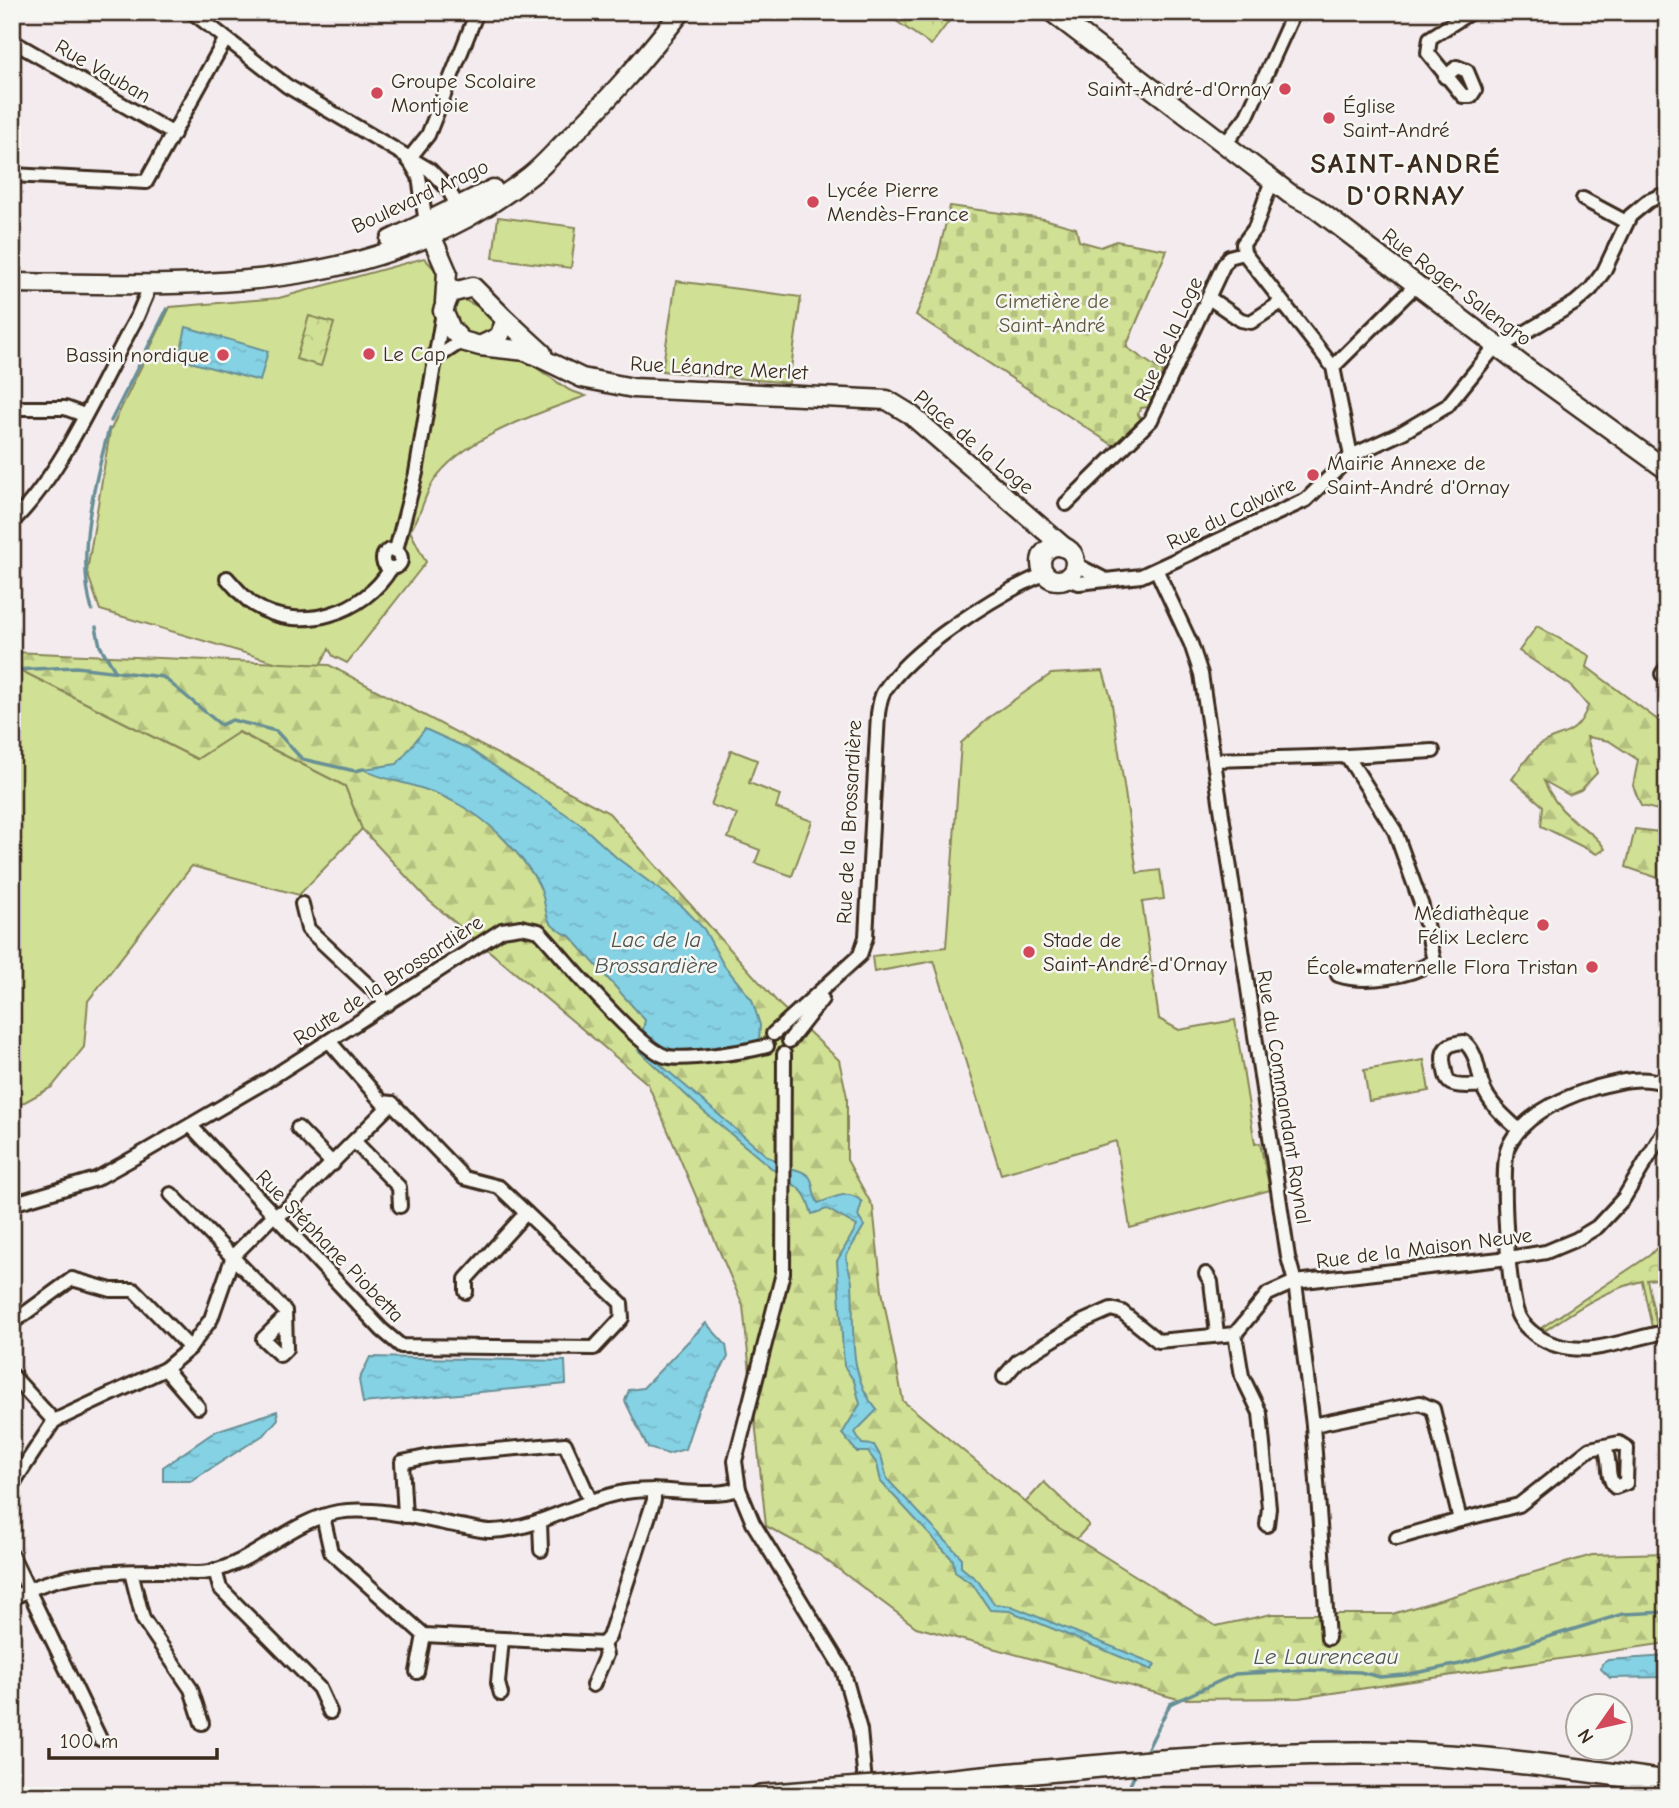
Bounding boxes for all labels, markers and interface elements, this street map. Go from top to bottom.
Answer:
street label: Rue Vauban [51,34,155,108]
place label: Groupe Scolaire Montjoie [391,69,536,117]
place label: Saint-André-d'Ornay [1087,77,1272,101]
marker: Saint-André-d'Ornay [1277,81,1293,97]
marker: Groupe Scolaire Montjoie [369,85,385,101]
place label: Église Saint-André [1343,94,1449,142]
marker: Église Saint-André [1321,110,1337,126]
district label: SAINT-ANDRÉ D'ORNAY [1311,147,1501,212]
street label: Boulevard Arago [348,154,492,238]
place label: Lycée Pierre Mendès-France [827,178,969,226]
marker: Lycée Pierre Mendès-France [805,194,821,210]
street label: Rue Roger Salengro [1378,223,1536,351]
street label: Rue de la Loge [1129,273,1207,405]
park label: Cimetière de Saint-André [995,289,1109,337]
place label: Le Cap [383,342,446,366]
place label: Bassin nordique [66,343,209,367]
marker: Le Cap [361,346,377,362]
marker: Bassin nordique [215,347,231,363]
street label: Rue Léandre Merlet [629,351,810,385]
street label: Place de la Loge [909,385,1039,499]
place label: Mairie Annexe de Saint-André d'Ornay [1327,451,1510,499]
marker: Mairie Annexe de Saint-André d'Ornay [1305,467,1321,483]
street label: Rue du Calvaire [1163,471,1299,555]
street label: Rue de la Brossardière [832,719,866,925]
place label: Médiathèque Félix Leclerc [1414,901,1529,949]
street label: Route de la Brossardière [289,910,487,1050]
marker: Médiathèque Félix Leclerc [1535,917,1551,933]
water label: Lac de la Brossardière [594,926,718,979]
place label: Stade de Saint-André-d'Ornay [1043,928,1227,976]
marker: Stade de Saint-André-d'Ornay [1021,944,1037,960]
place label: École maternelle Flora Tristan [1306,955,1578,979]
marker: École maternelle Flora Tristan [1584,959,1600,975]
street label: Rue du Commandant Raynal [1252,968,1316,1226]
street label: Rue Stéphane Piobetta [251,1165,409,1327]
street label: Rue de la Maison Neuve [1315,1223,1533,1273]
water label: Le Laurenceau [1253,1643,1399,1670]
north arrow [1564,1692,1634,1762]
scale bar [49,1717,217,1761]
text: N [1573,1725,1598,1747]
text: 100 m [60,1729,118,1753]

